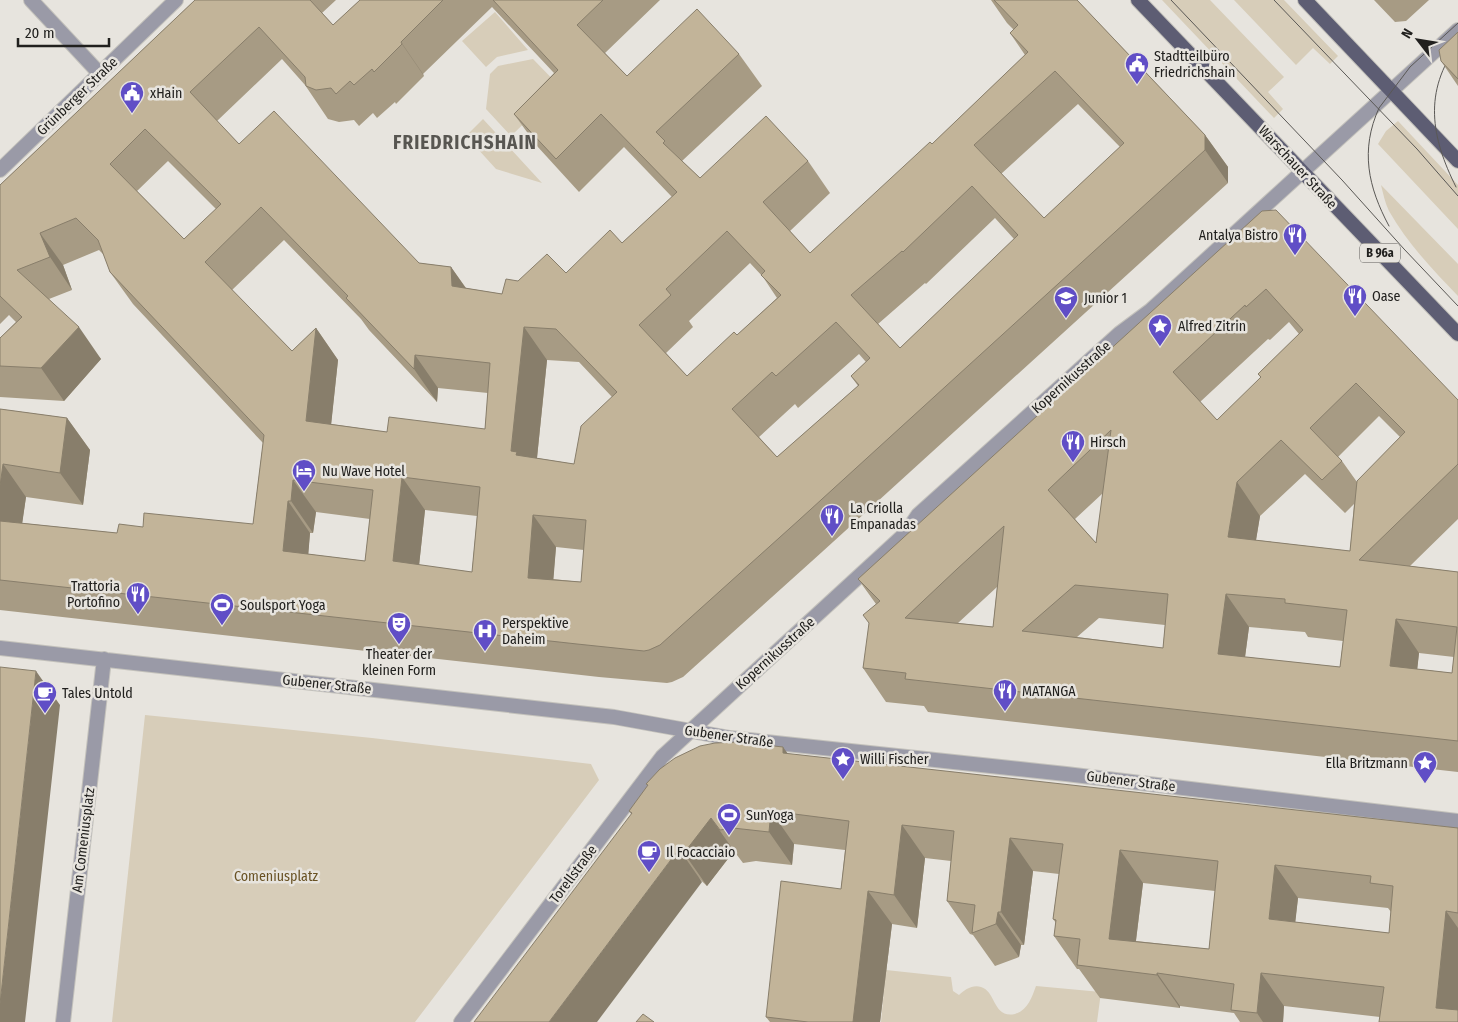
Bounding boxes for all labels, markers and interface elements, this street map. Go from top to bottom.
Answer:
scale bar [18,15,109,47]
north arrow [1393,15,1443,65]
text: 20 m [25,24,55,42]
text: N [1398,26,1417,42]
place label: Stadtteilbüro Friedrichshain [1154,48,1235,81]
public building icon: Stadtteilbüro Friedrichshain [1124,51,1150,85]
street label: Grünberger Straße [34,54,121,139]
public building icon: xHain [119,80,145,114]
place label: xHain [150,85,182,102]
street label: Warschauer Straße [1255,122,1341,212]
district label: FRIEDRICHSHAIN [393,131,537,154]
restaurant icon: Antalya Bistro [1282,222,1308,256]
place label: Antalya Bistro [1199,227,1278,244]
road number: B 96a [1360,244,1400,262]
restaurant icon: Oase [1342,283,1368,317]
school or university icon: Junior 1 [1053,285,1079,319]
place label: Oase [1372,288,1400,305]
place label: Junior 1 [1084,290,1127,307]
place icon: Alfred Zitrin [1147,313,1173,347]
place label: Alfred Zitrin [1178,318,1246,335]
street label: Kopernikusstraße [1028,337,1114,417]
restaurant icon: Hirsch [1060,429,1086,463]
place label: Hirsch [1090,434,1126,451]
hotel icon: Nu Wave Hotel [291,458,317,492]
place label: Nu Wave Hotel [322,463,405,480]
place label: La Criolla Empanadas [850,500,916,533]
restaurant icon: La Criolla Empanadas [819,503,845,537]
place label: Trattoria Portofino [67,578,120,611]
restaurant icon: Trattoria Portofino [125,581,151,615]
sports icon: Soulsport Yoga [209,592,235,626]
place label: Soulsport Yoga [240,597,326,614]
theatre icon: Theater der kleinen Form [386,611,412,645]
street label: Kopernikusstraße [732,613,818,693]
place label: Perspektive Daheim [502,615,569,648]
hospital icon: Perspektive Daheim [472,618,498,652]
place label: Theater der kleinen Form [362,646,436,679]
street label: Gubener Straße [282,671,372,698]
restaurant icon: MATANGA [992,678,1018,712]
cafe icon: Tales Untold [32,680,58,714]
place label: MATANGA [1022,683,1076,700]
place label: Tales Untold [62,685,133,702]
street label: Gubener Straße [683,722,774,751]
place icon: Willi Fischer [830,746,856,780]
place icon: Ella Britzmann [1412,750,1438,784]
place label: Willi Fischer [860,751,929,768]
place label: Ella Britzmann [1325,755,1408,772]
street label: Gubener Straße [1086,768,1176,795]
street label: Am Comeniusplatz [69,786,98,893]
sports icon: SunYoga [716,802,742,836]
place label: SunYoga [746,807,794,824]
cafe icon: Il Focacciaio [636,839,662,873]
street label: Torellstraße [546,842,601,907]
place label: Il Focacciaio [666,844,735,861]
park label: Comeniusplatz [234,868,319,885]

